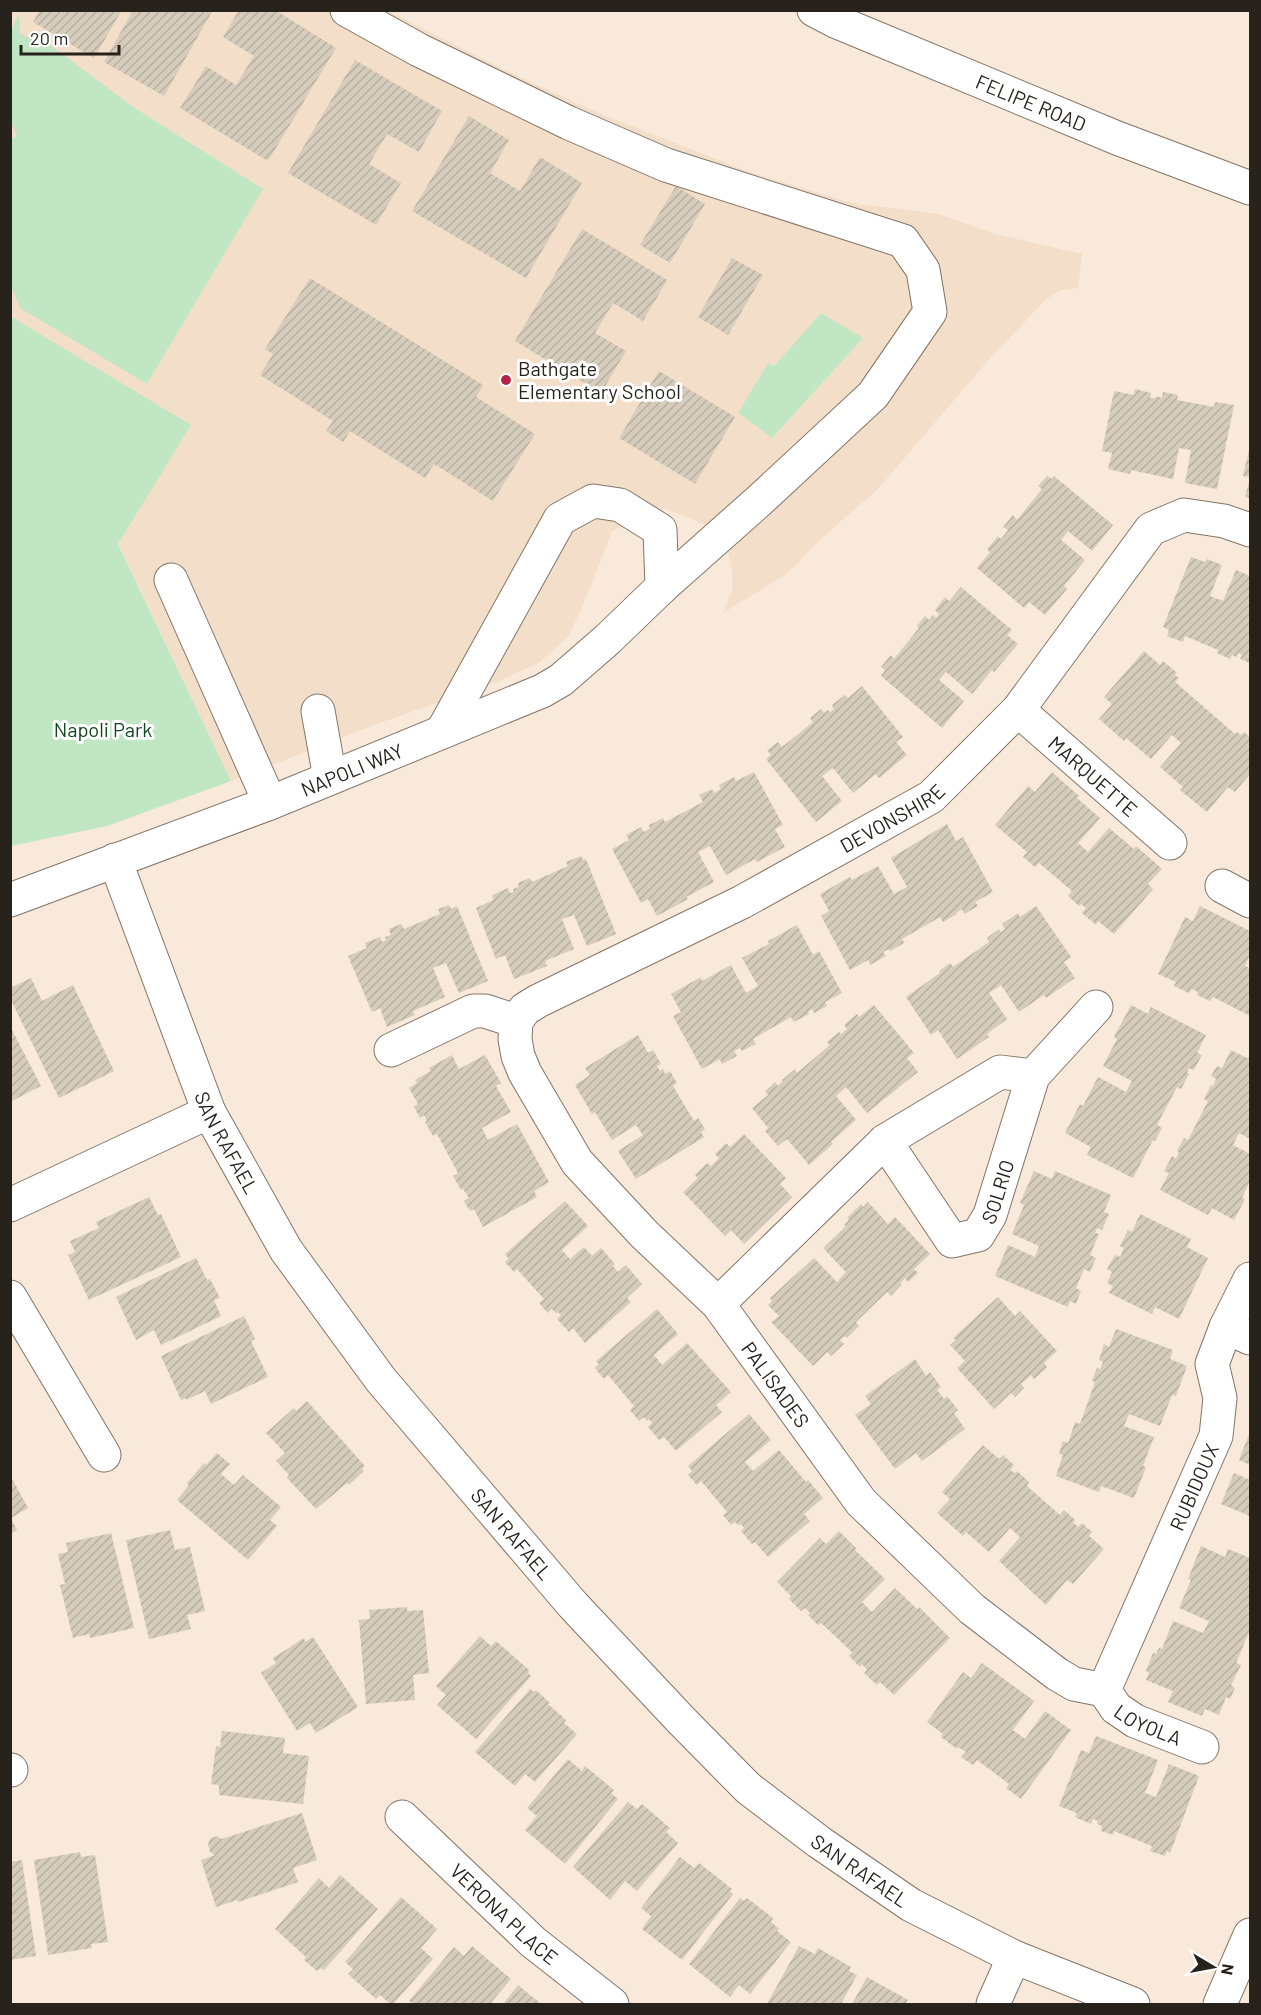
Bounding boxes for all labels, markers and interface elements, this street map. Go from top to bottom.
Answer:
scale bar [21,18,118,56]
text: 20 m [30,27,68,49]
street label: FELIPE ROAD [972,69,1090,136]
place label: Bathgate Elementary School [518,356,681,403]
marker: Bathgate Elementary School [499,373,513,387]
park label: Napoli Park [54,717,152,741]
street label: MARQUETTE [1044,731,1143,821]
street label: NAPOLI WAY [297,738,406,801]
street label: DEVONSHIRE [836,779,949,857]
street label: SAN RAFAEL [190,1088,264,1198]
street label: SOLRIO [976,1157,1018,1228]
street label: PALISADES [737,1337,815,1432]
street label: RUBIDOUX [1164,1440,1223,1534]
street label: SAN RAFAEL [466,1483,558,1584]
street label: LOYOLA [1110,1699,1185,1750]
street label: SAN RAFAEL [807,1829,913,1912]
street label: VERONA PLACE [446,1858,563,1969]
north arrow [1183,1937,1243,1997]
text: N [1218,1963,1239,1977]

